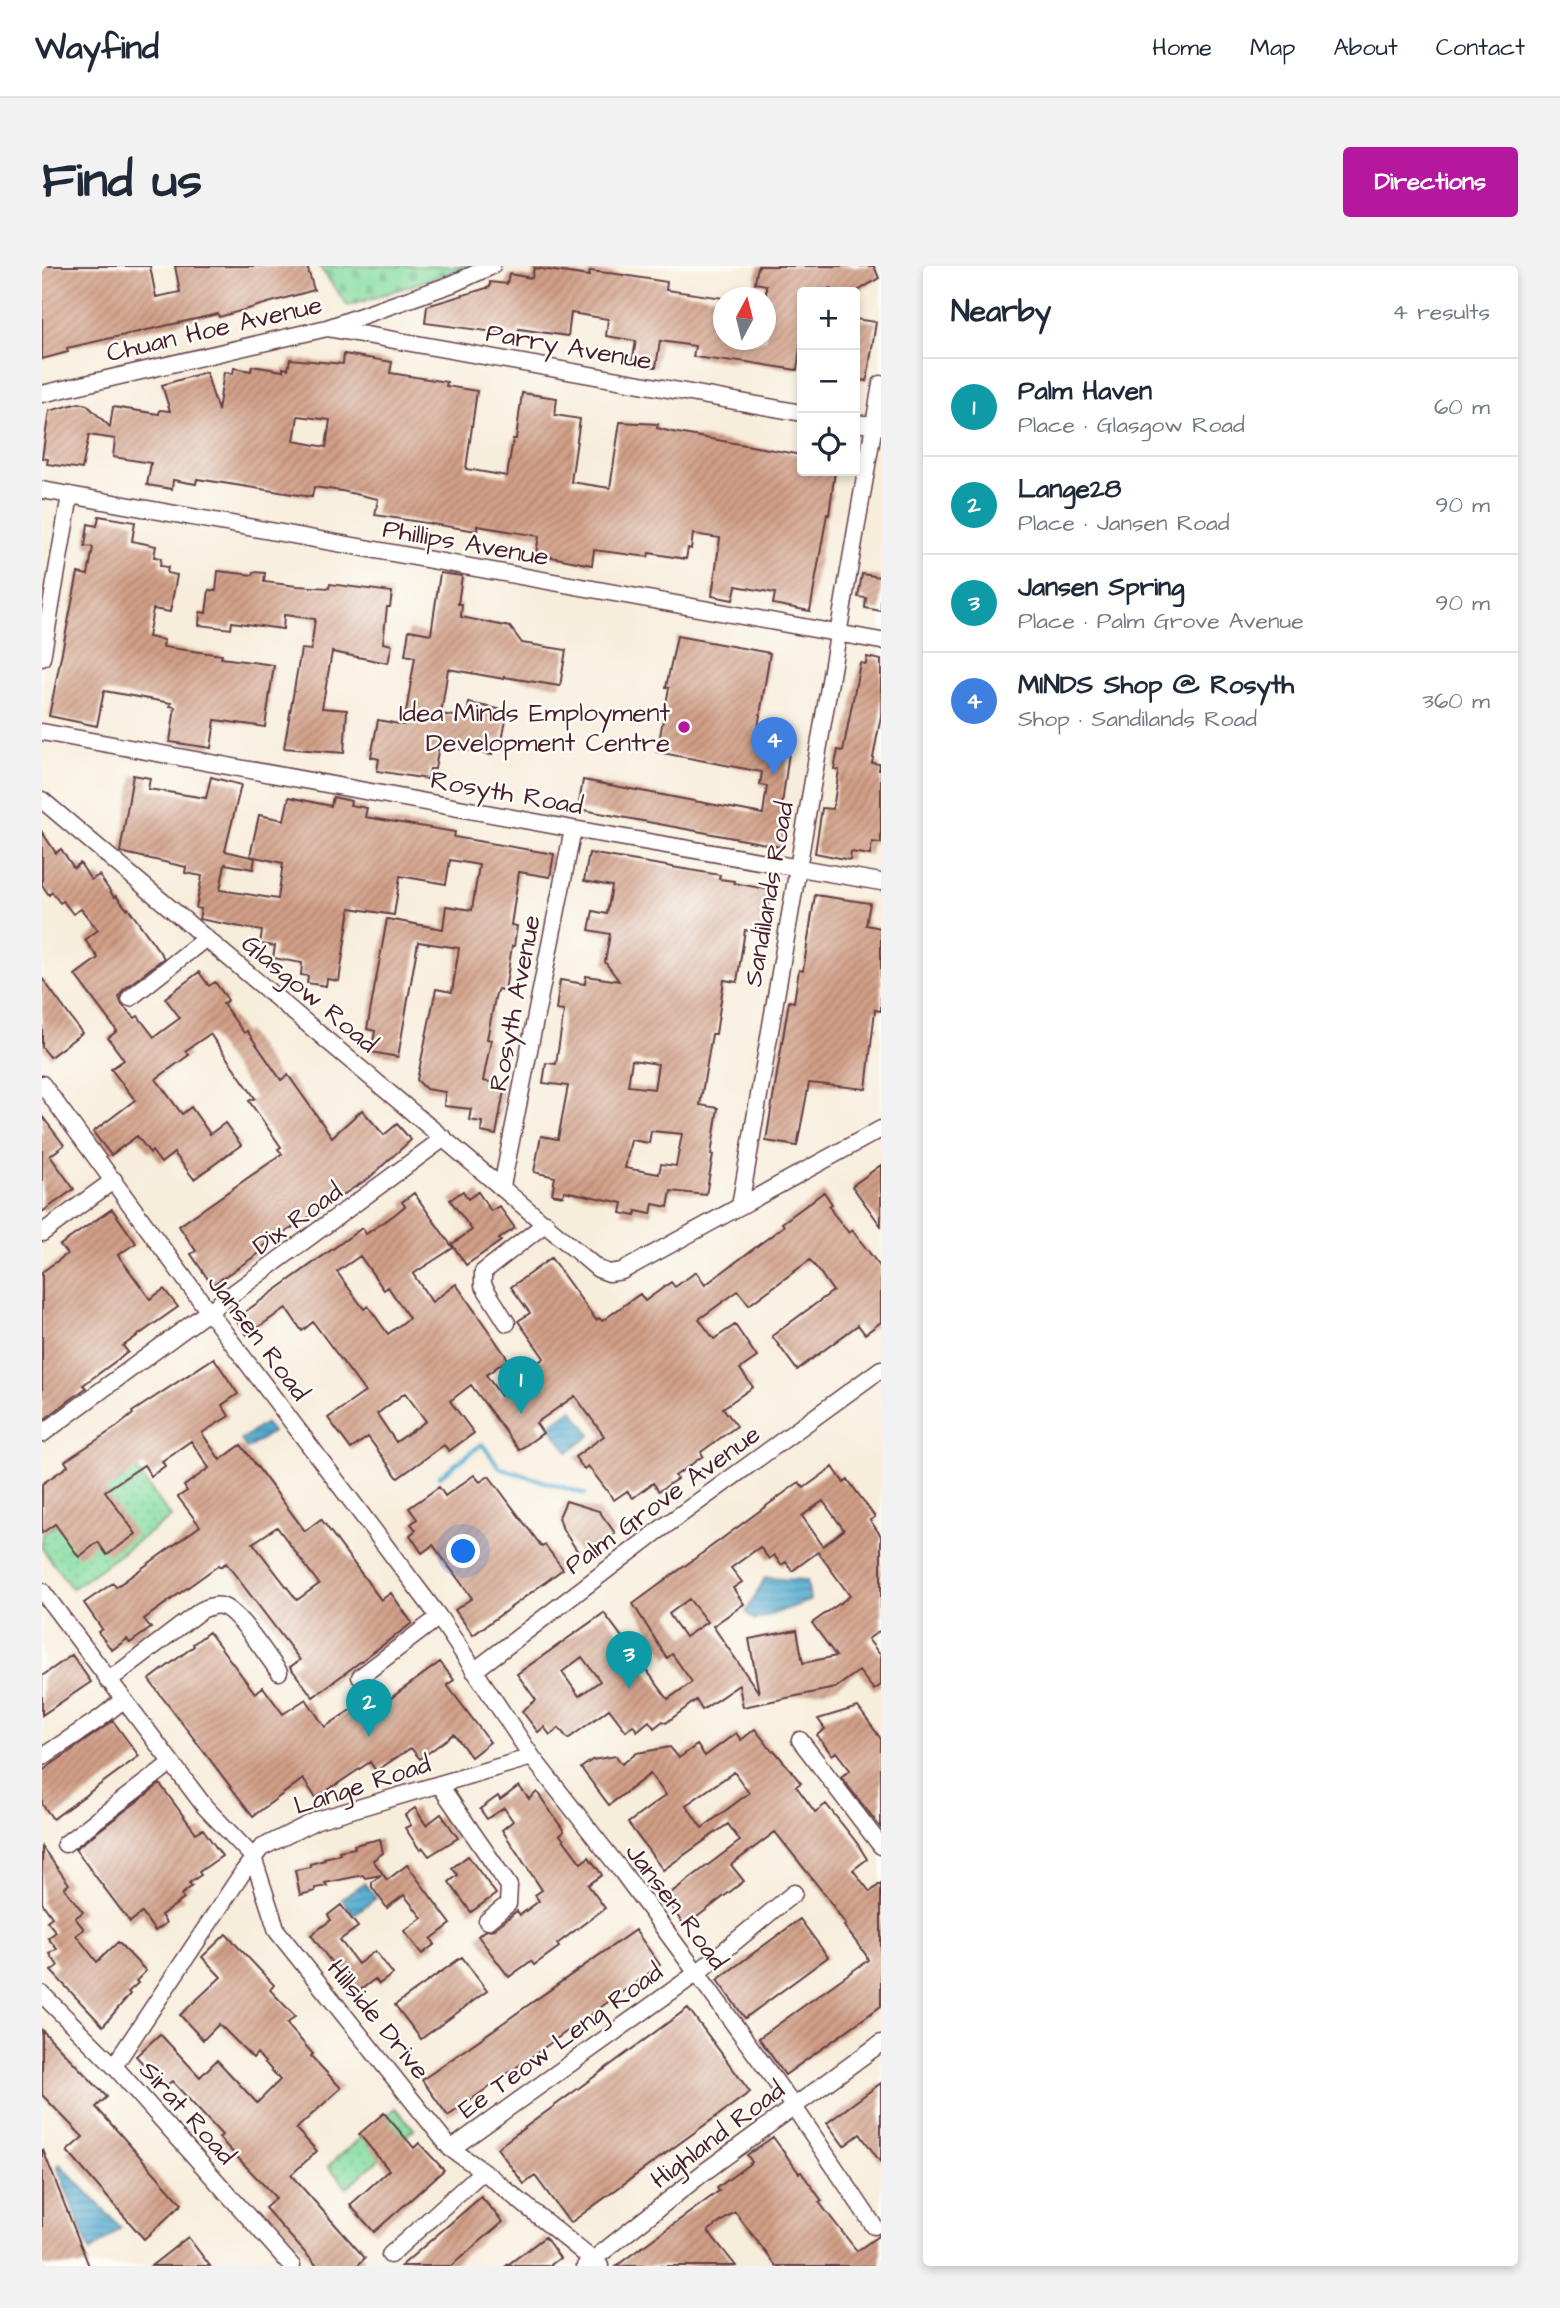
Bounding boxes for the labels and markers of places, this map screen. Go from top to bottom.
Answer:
place label: Idea Minds Employment Development Centre [399,695,670,761]
pin: 4 [751,717,797,775]
marker: Idea Minds Employment Development Centre [676,719,692,735]
pin: 1 [498,1356,544,1414]
pin: 3 [606,1631,652,1689]
pin: 2 [346,1679,392,1737]

